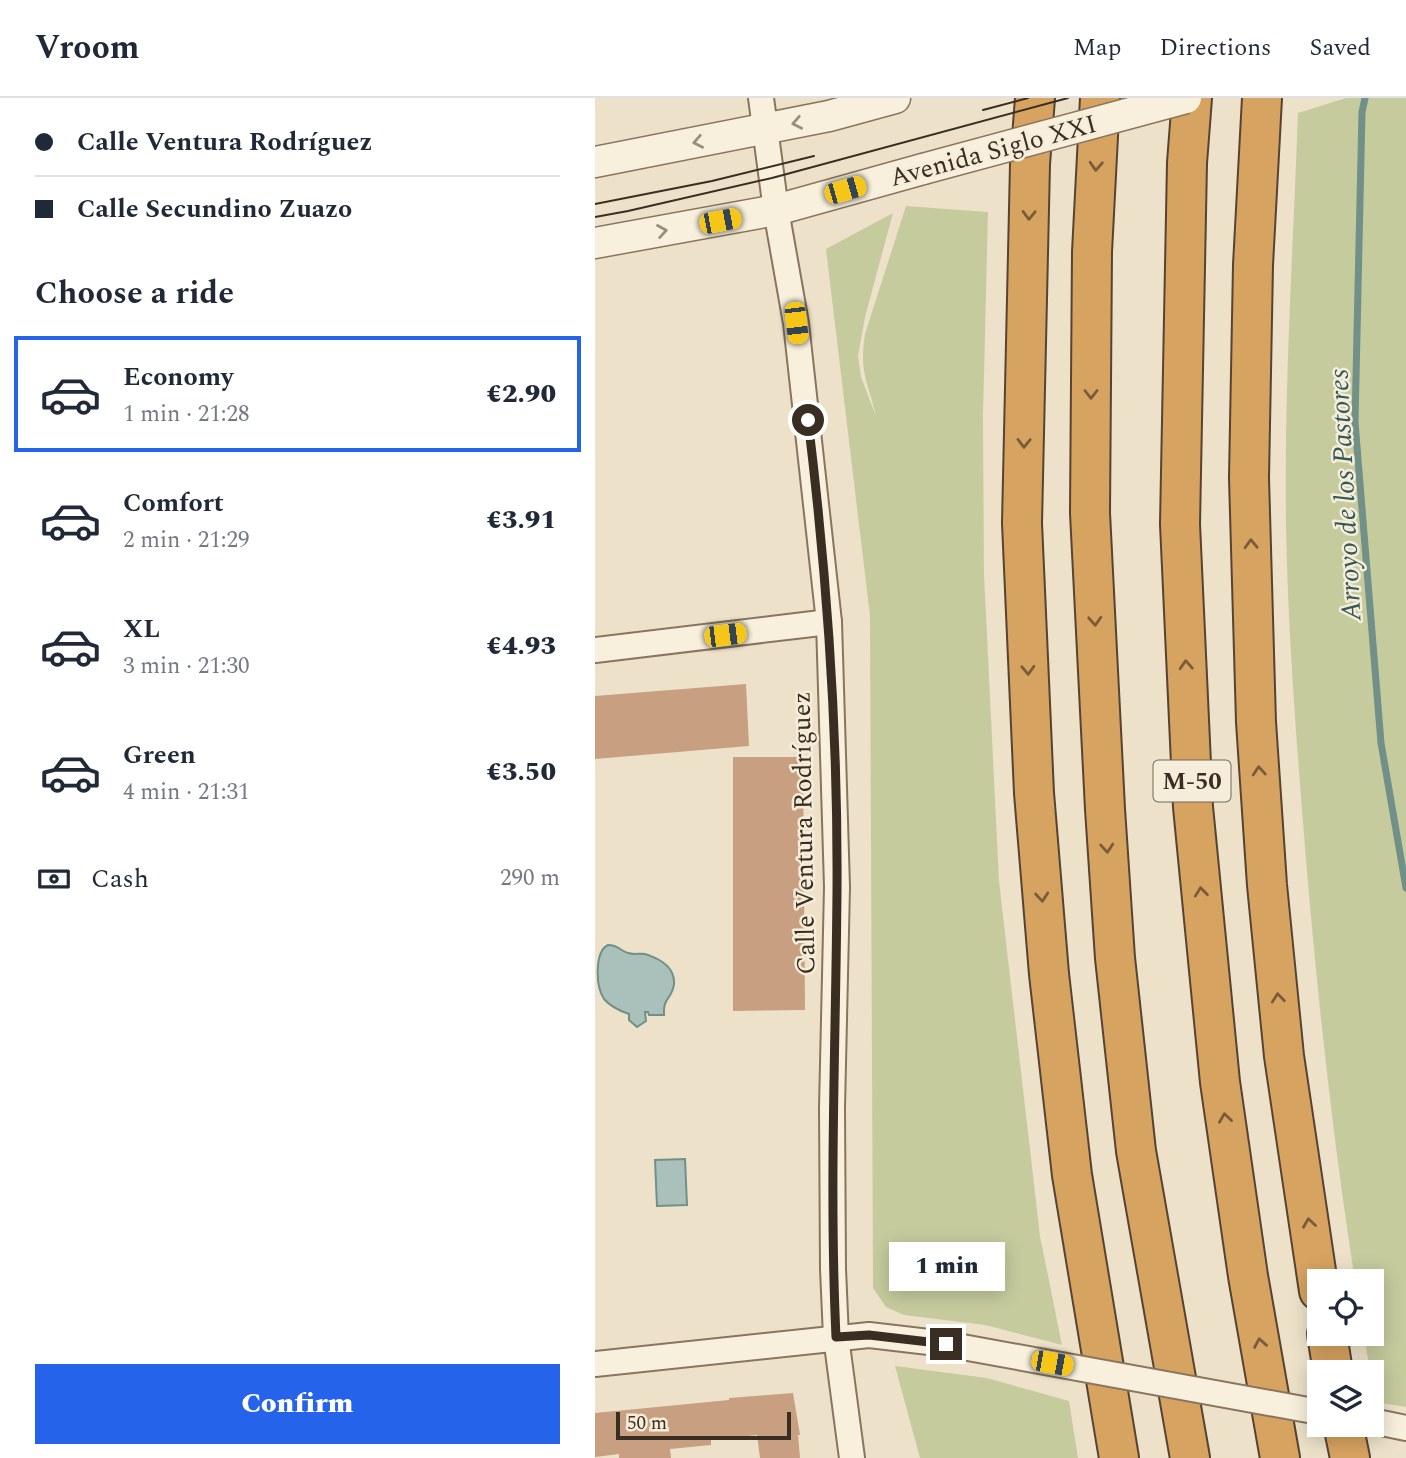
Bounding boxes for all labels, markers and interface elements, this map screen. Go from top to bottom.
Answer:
text: Vroom [35,23,140,73]
text: Map [1073,30,1121,66]
text: Directions [1159,30,1271,66]
text: Saved [1309,30,1371,66]
street label: Avenida Siglo XXI [885,104,1101,198]
one-way arrow [791,114,803,129]
text: Calle Ventura Rodríguez [77,122,372,162]
one-way arrow [692,134,704,149]
one-way arrow [1089,161,1104,172]
car [822,174,869,206]
text: Calle Secundino Zuazo [77,189,352,229]
car [698,207,743,235]
one-way arrow [1021,210,1037,221]
one-way arrow [656,224,668,239]
text: Choose a ride [35,269,234,318]
car [784,301,809,345]
text: Economy [123,357,233,397]
icon: car [39,363,102,426]
water label: Arroyo de los Pastores [1317,368,1374,623]
text: €2.90 [486,374,556,414]
one-way arrow [1083,389,1099,399]
text: 1 min · 21:28 [123,397,250,432]
route start [792,404,824,436]
one-way arrow [1016,438,1032,448]
text: Comfort [123,483,224,523]
icon: car [39,489,102,552]
text: €3.91 [486,500,556,540]
text: 2 min · 21:29 [123,523,250,558]
one-way arrow [1243,538,1259,549]
text: XL [123,609,160,649]
icon: car [39,615,102,678]
one-way arrow [1088,616,1103,627]
car [703,622,748,648]
text: €4.93 [486,626,556,666]
text: 3 min · 21:30 [123,649,250,684]
one-way arrow [1179,659,1194,670]
one-way arrow [1021,665,1036,676]
street label: Calle Ventura Rodríguez [782,691,826,975]
text: Green [123,735,196,775]
icon: car [39,741,102,804]
text: €3.50 [486,752,556,792]
road number: M-50 [1153,760,1231,802]
one-way arrow [1252,765,1267,776]
text: 4 min · 21:31 [123,775,250,810]
one-way arrow [1100,843,1115,854]
text: Cash [91,859,149,899]
icon: cash [35,860,73,898]
text: 290 m [500,861,560,896]
one-way arrow [1194,886,1209,897]
one-way arrow [1034,892,1049,903]
one-way arrow [1271,992,1286,1003]
one-way arrow [1218,1112,1233,1124]
one-way arrow [1301,1217,1316,1229]
callout: 1 min [888,1242,1004,1292]
text: 1 min [915,1249,979,1284]
map controls [1307,1269,1384,1437]
button: locate [1307,1269,1384,1346]
route end [930,1328,962,1360]
one-way arrow [1253,1337,1268,1349]
car [1030,1349,1075,1377]
button: layers [1307,1360,1384,1437]
button: Confirm [35,1364,560,1444]
scale bar [616,1409,791,1441]
text: 50 m [627,1409,667,1438]

